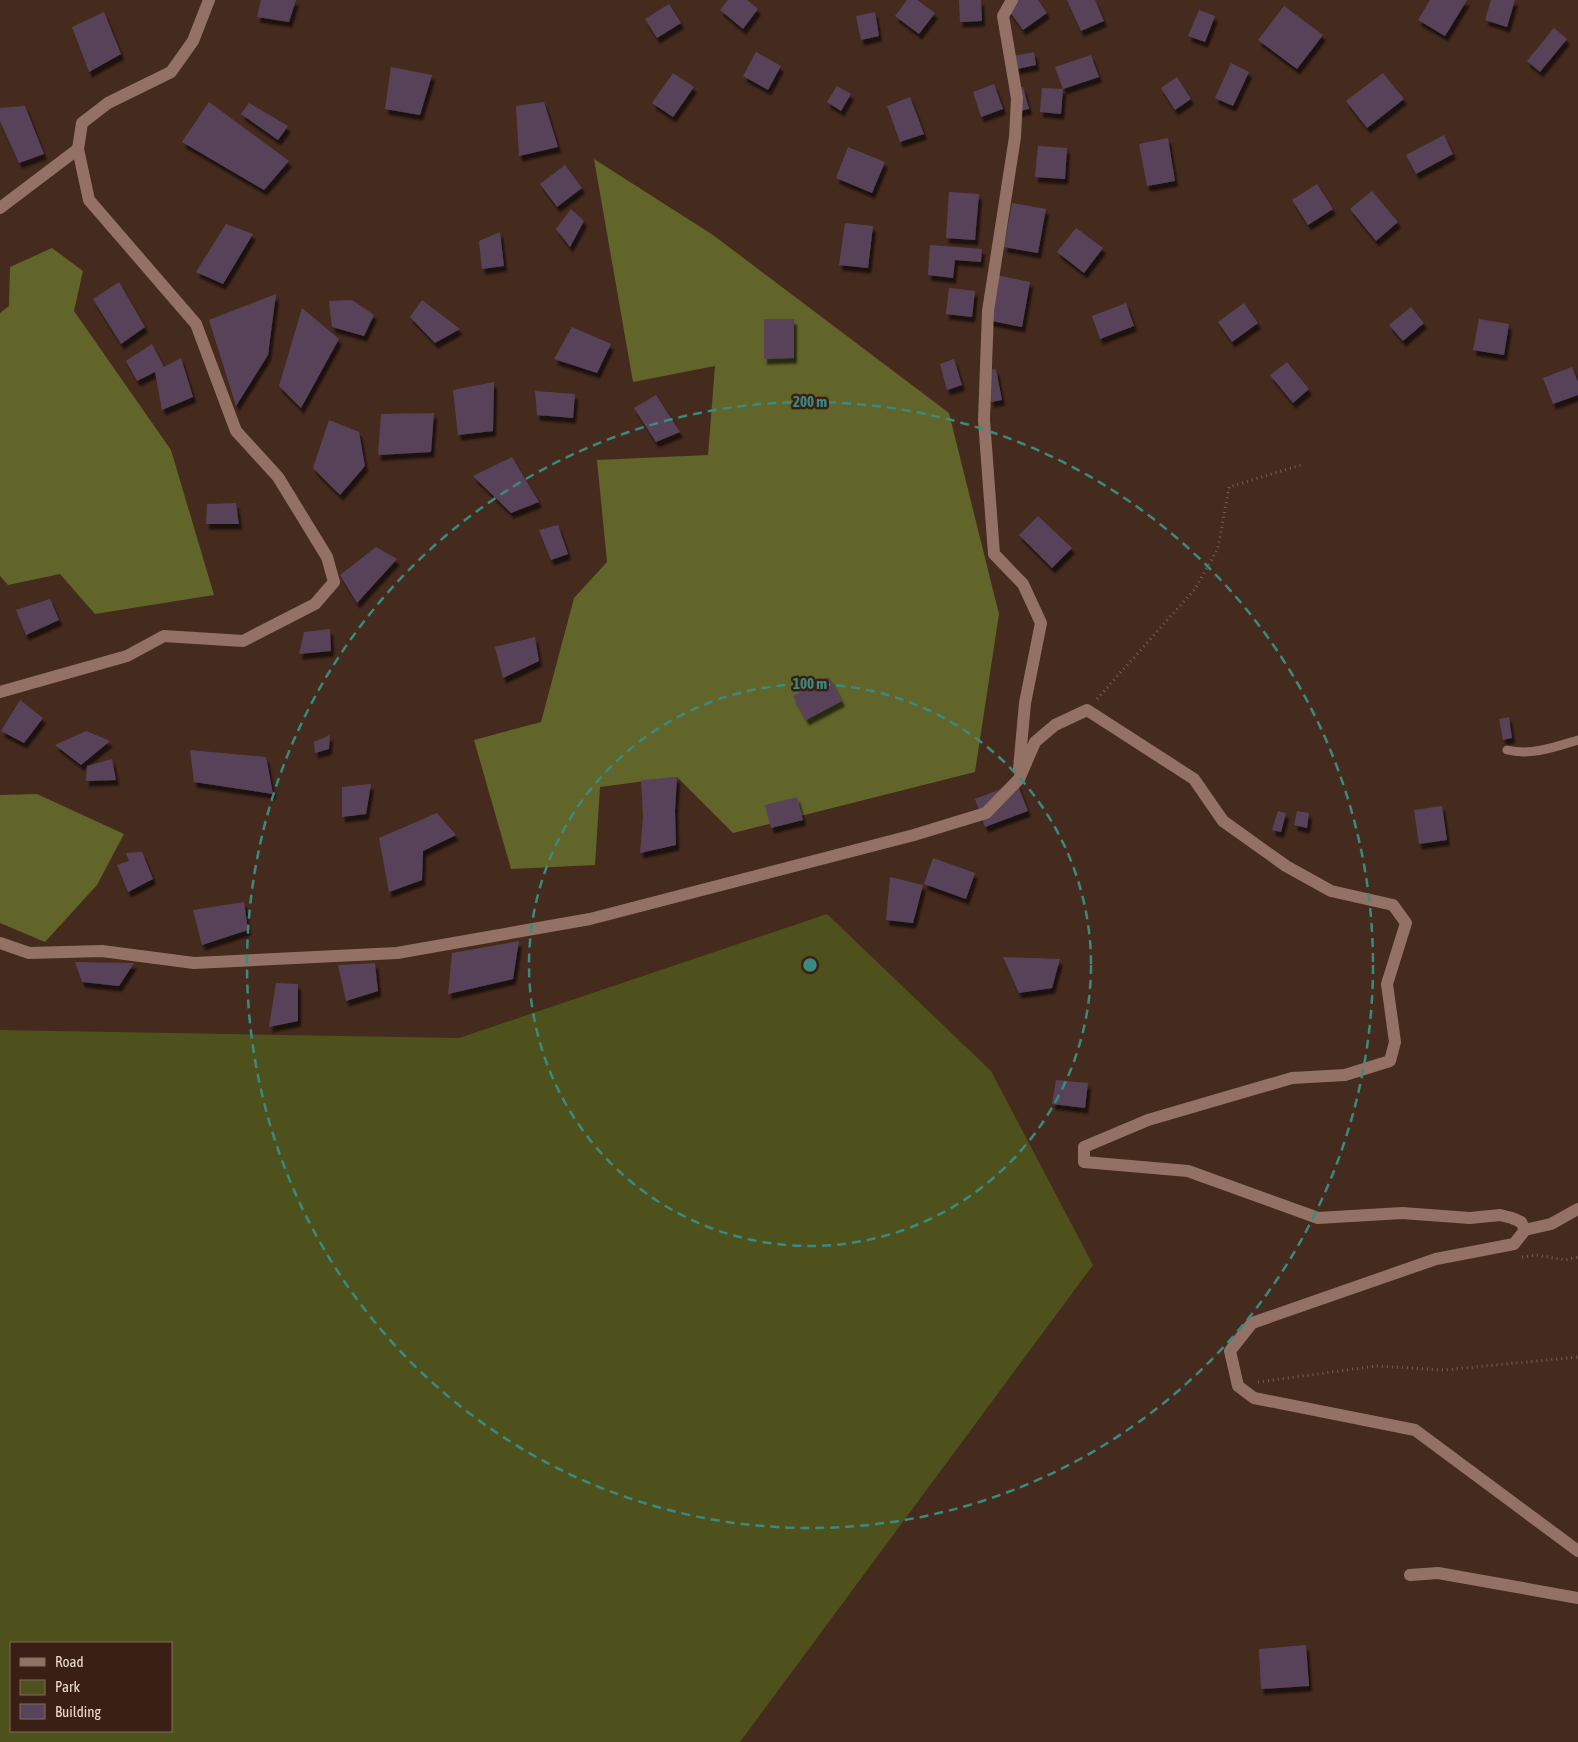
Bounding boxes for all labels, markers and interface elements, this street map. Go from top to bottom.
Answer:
text: 200 m [793,393,827,410]
text: 100 m [793,675,827,692]
centre of rings [801,956,819,974]
legend [10,1642,172,1732]
text: Road [55,1653,84,1670]
text: Park [55,1678,80,1695]
text: Building [55,1703,101,1720]

